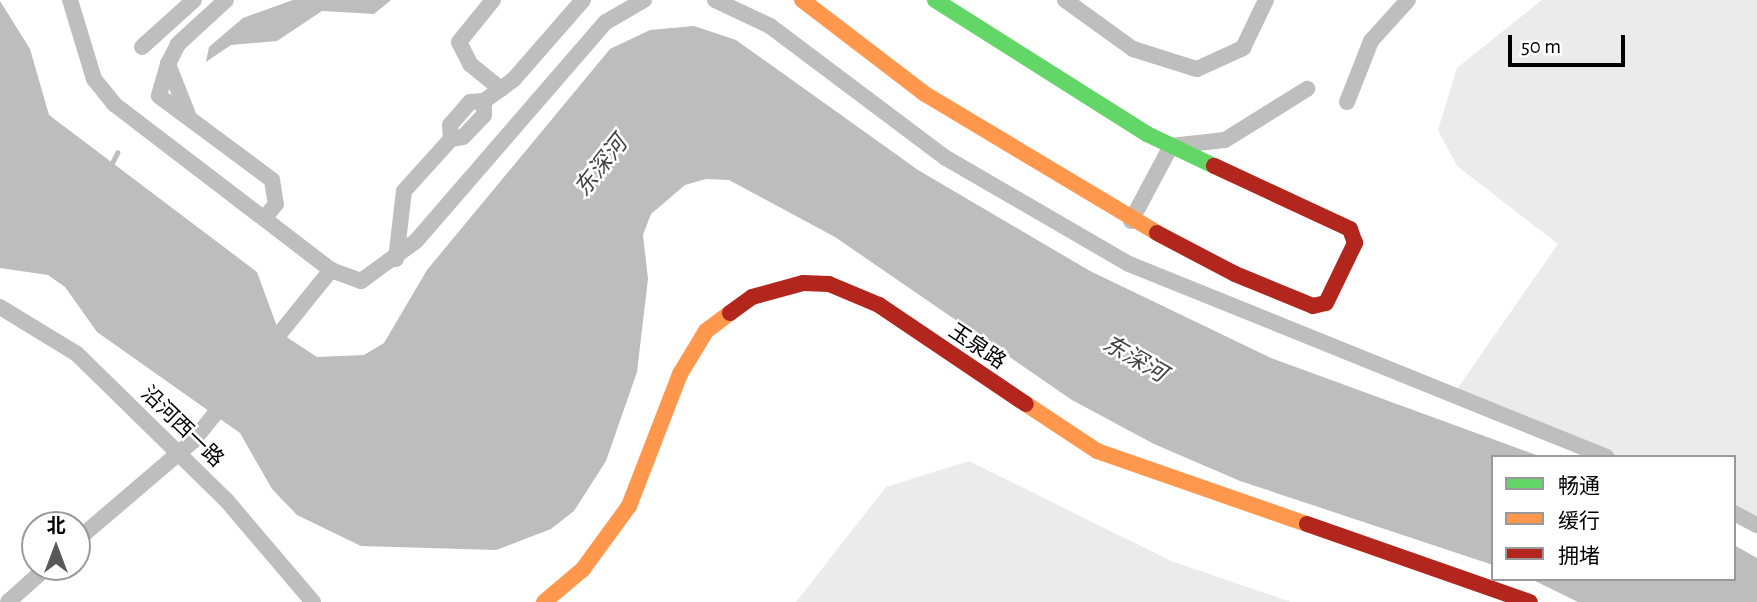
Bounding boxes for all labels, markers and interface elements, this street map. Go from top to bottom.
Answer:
scale bar [1512,21,1629,65]
text: 50 m [1521,36,1561,57]
water label: 东深河 [570,131,634,203]
street label: 玉泉路 [944,319,1010,375]
water label: 东深河 [1097,331,1171,389]
street label: 沿河西一路 [135,381,229,473]
legend [1491,455,1736,581]
text: 畅通 [1558,476,1600,497]
north arrow [21,511,91,581]
text: 缓行 [1558,511,1600,532]
text: 北 [46,517,66,536]
text: 拥堵 [1558,546,1600,567]

